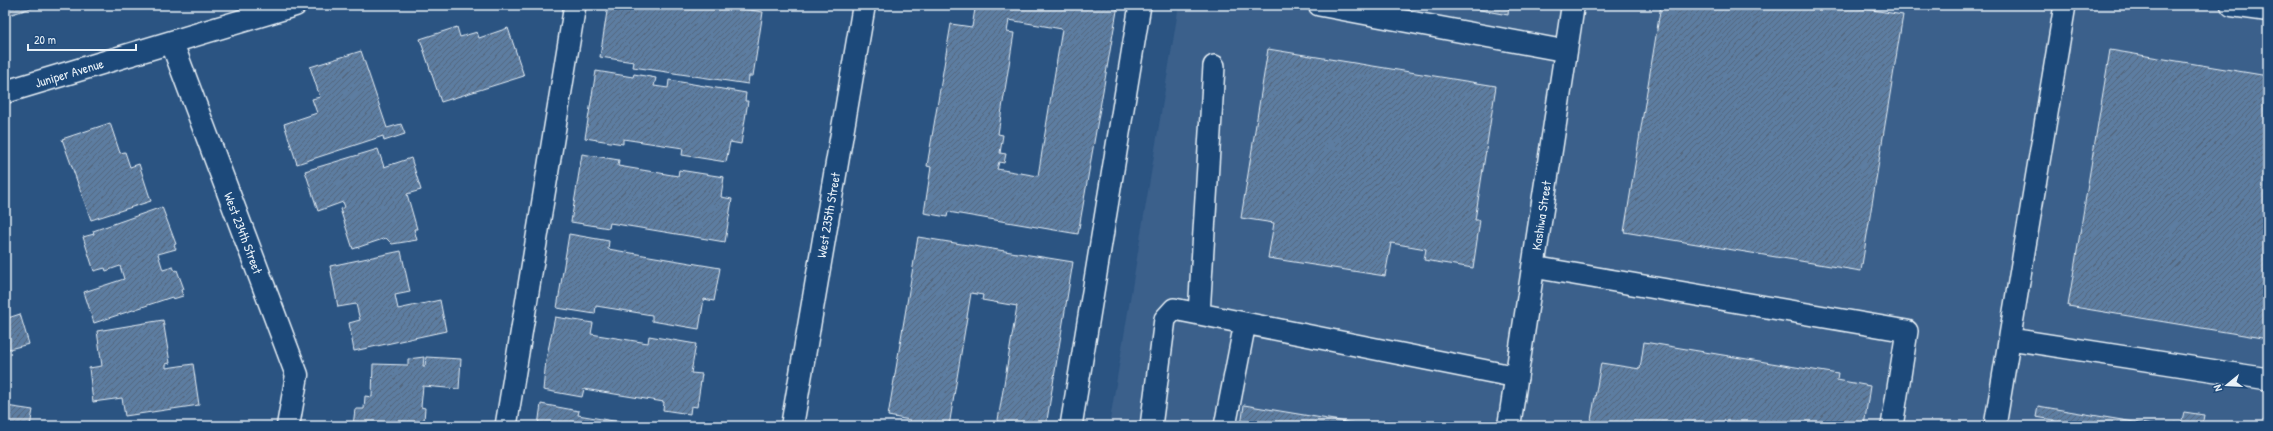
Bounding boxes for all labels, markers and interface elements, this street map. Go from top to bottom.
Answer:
scale bar [28,26,136,52]
text: 20 m [34,31,56,48]
street label: Juniper Avenue [33,54,106,92]
street label: West 235th Street [812,170,844,259]
street label: Kashiwa Street [1527,179,1555,251]
street label: West 234th Street [220,190,267,277]
north arrow [2207,365,2247,405]
text: N [2210,383,2225,393]

